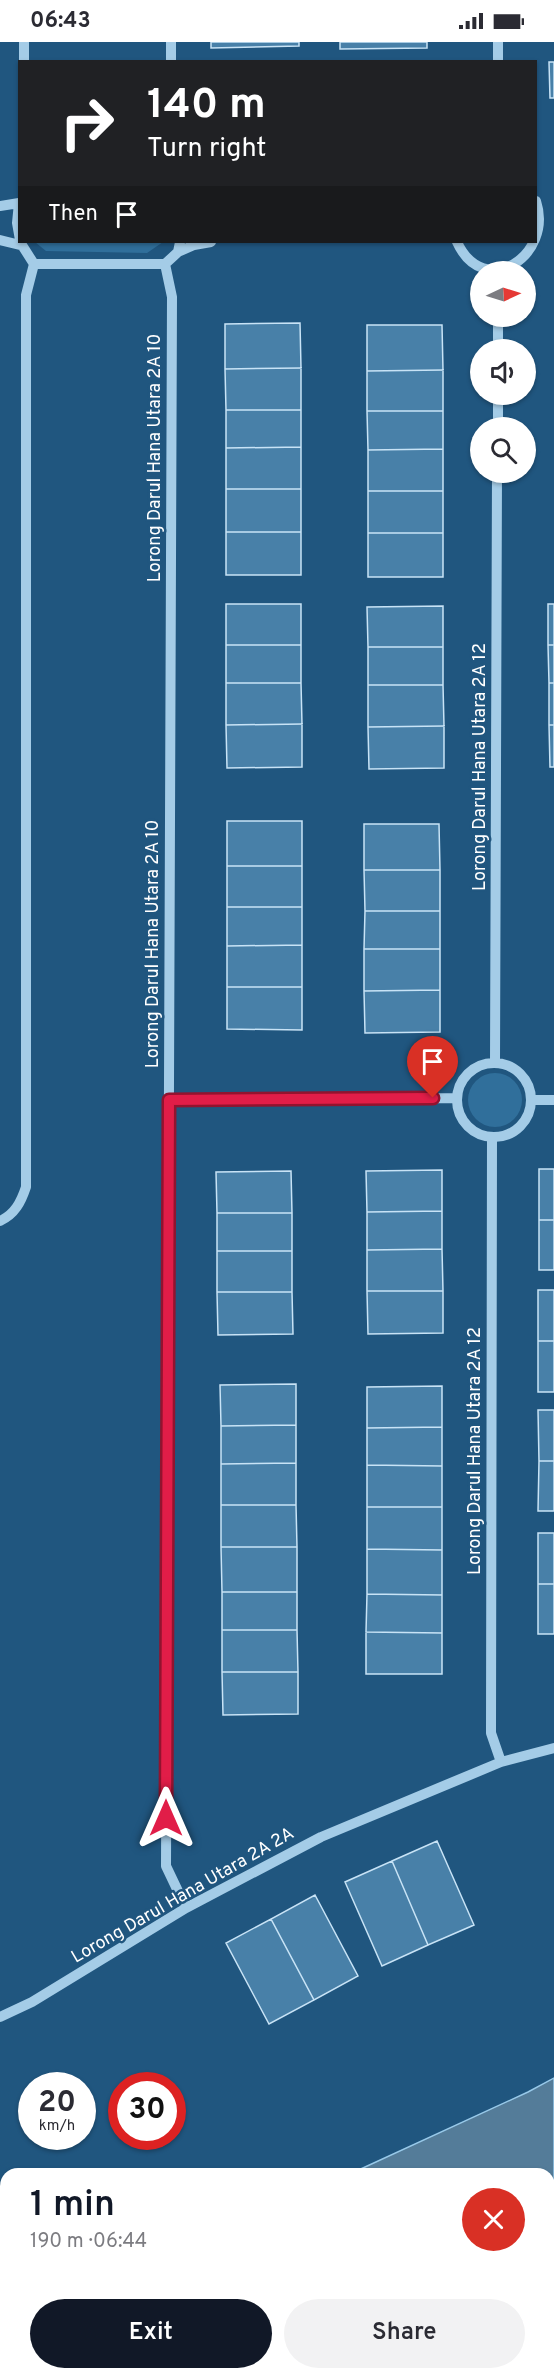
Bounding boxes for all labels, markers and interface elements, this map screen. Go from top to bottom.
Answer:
text: 06:43 [30,8,91,35]
text: 140 m [147,80,266,133]
icon: right [48,84,126,162]
text: Turn right [147,132,266,166]
icon: arrive [110,198,143,231]
text: Then [48,201,98,228]
north arrow [470,261,536,327]
map controls [470,261,536,483]
street label: Lorong Darul Hana Utara 2A 10 [144,334,167,582]
button: sound [470,339,536,405]
button: search [470,417,536,483]
street label: Lorong Darul Hana Utara 2A 12 [469,643,492,891]
street label: Lorong Darul Hana Utara 2A 10 [142,820,165,1068]
pin [407,1036,458,1098]
icon: arrive [416,1045,449,1078]
street label: Lorong Darul Hana Utara 2A 12 [464,1327,487,1575]
position arrow [134,1786,198,1850]
street label: Lorong Darul Hana Utara 2A 2A [67,1823,299,1969]
speed limit sign: 30 [108,2072,186,2150]
text: 20 [38,2085,76,2122]
text: km/h [39,2117,75,2136]
text: 1 min [30,2183,115,2229]
button: close [462,2188,525,2251]
text: 190 m · 06:44 [30,2229,147,2255]
button: Exit [30,2299,272,2368]
button: Share [284,2299,525,2368]

